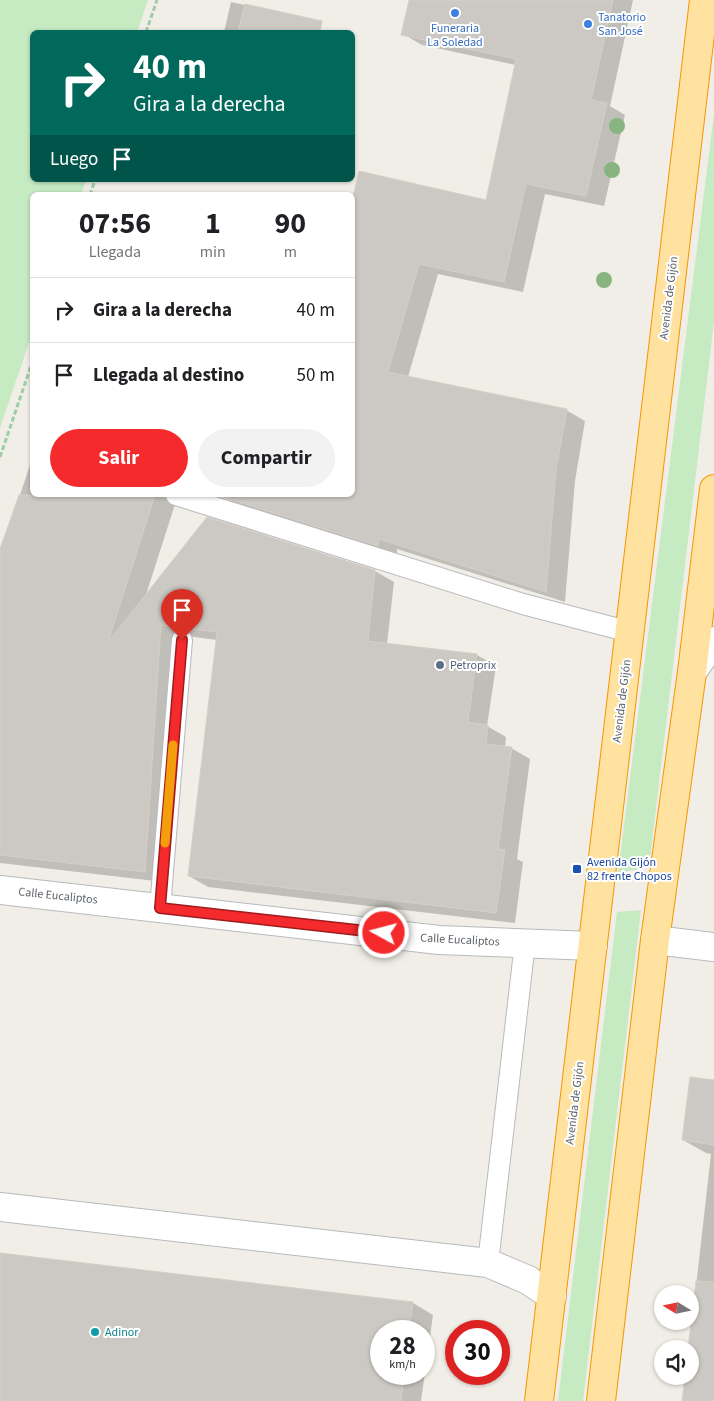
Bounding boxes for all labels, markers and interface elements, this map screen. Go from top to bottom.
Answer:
marker: Funeraria La Soledad [449,7,461,19]
place label: Tanatorio San José [598,9,646,40]
marker: Tanatorio San José [582,18,594,30]
place label: Funeraria La Soledad [427,20,483,51]
text: 40 m [133,42,207,92]
icon: right [50,50,115,115]
text: Gira a la derecha [133,88,286,120]
icon: arrive [108,145,136,173]
text: Luego [50,146,98,173]
text: 07:56 [79,202,151,245]
text: 1 [205,202,221,245]
text: 90 [275,202,306,245]
text: Llegada [89,241,141,263]
text: min [200,241,226,263]
text: m [284,241,297,263]
street label: Avenida de Gijón [655,255,683,341]
icon: right [50,296,78,324]
text: Gira a la derecha [93,297,232,324]
text: 40 m [297,297,335,324]
icon: arrive [50,361,78,389]
text: Llegada al destino [93,362,244,389]
text: 50 m [297,362,335,389]
button: Salir [50,429,188,487]
button: Compartir [198,429,335,487]
pin [161,589,203,640]
icon: arrive [168,596,196,624]
place label: Petroprix [450,657,497,674]
street label: Avenida de Gijón [608,658,636,744]
marker: Petroprix [434,659,446,671]
place label: Avenida Gijón 82 frente Chopos [587,854,672,885]
marker: Avenida Gijón 82 frente Chopos [571,863,583,875]
street label: Calle Eucaliptos [18,883,98,909]
position arrow [357,906,409,958]
street label: Calle Eucaliptos [420,929,500,951]
street label: Avenida de Gijón [561,1060,589,1146]
north arrow [654,1285,699,1330]
map controls [654,1285,699,1385]
speed limit sign: 30 [445,1320,510,1385]
place label: Adinor [105,1324,139,1341]
marker: Adinor [89,1326,101,1338]
text: 28 [389,1328,416,1364]
button: sound [654,1340,699,1385]
text: km/h [389,1356,416,1373]

